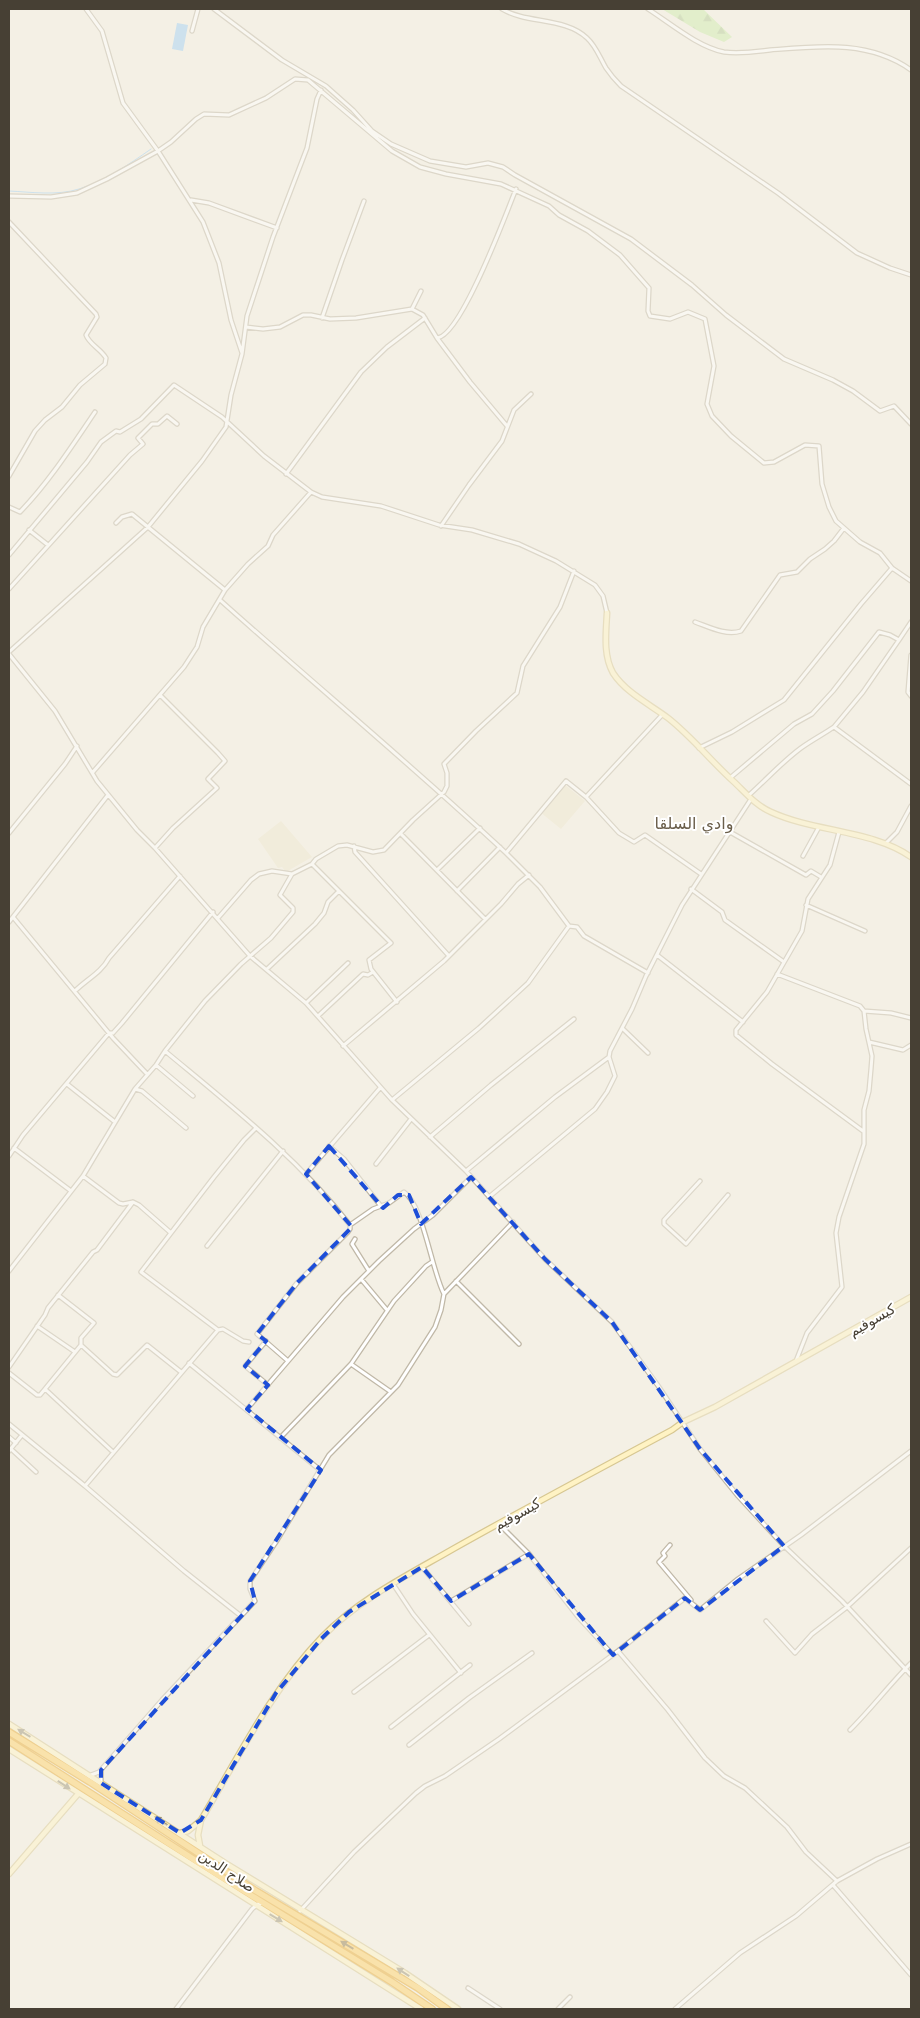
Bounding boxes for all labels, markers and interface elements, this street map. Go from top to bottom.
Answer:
district label: وادي السلقا [655,814,733,834]
street label: كيسوفيم [846,1300,899,1341]
street label: كيسوفيم [491,1495,544,1534]
one-way arrow [18,1729,31,1738]
one-way arrow [58,1780,71,1790]
one-way arrow [155,1816,168,1826]
street label: صلاح الدين [196,1847,258,1896]
one-way arrow [269,1913,282,1922]
one-way arrow [340,1941,355,1949]
one-way arrow [396,1967,410,1977]

